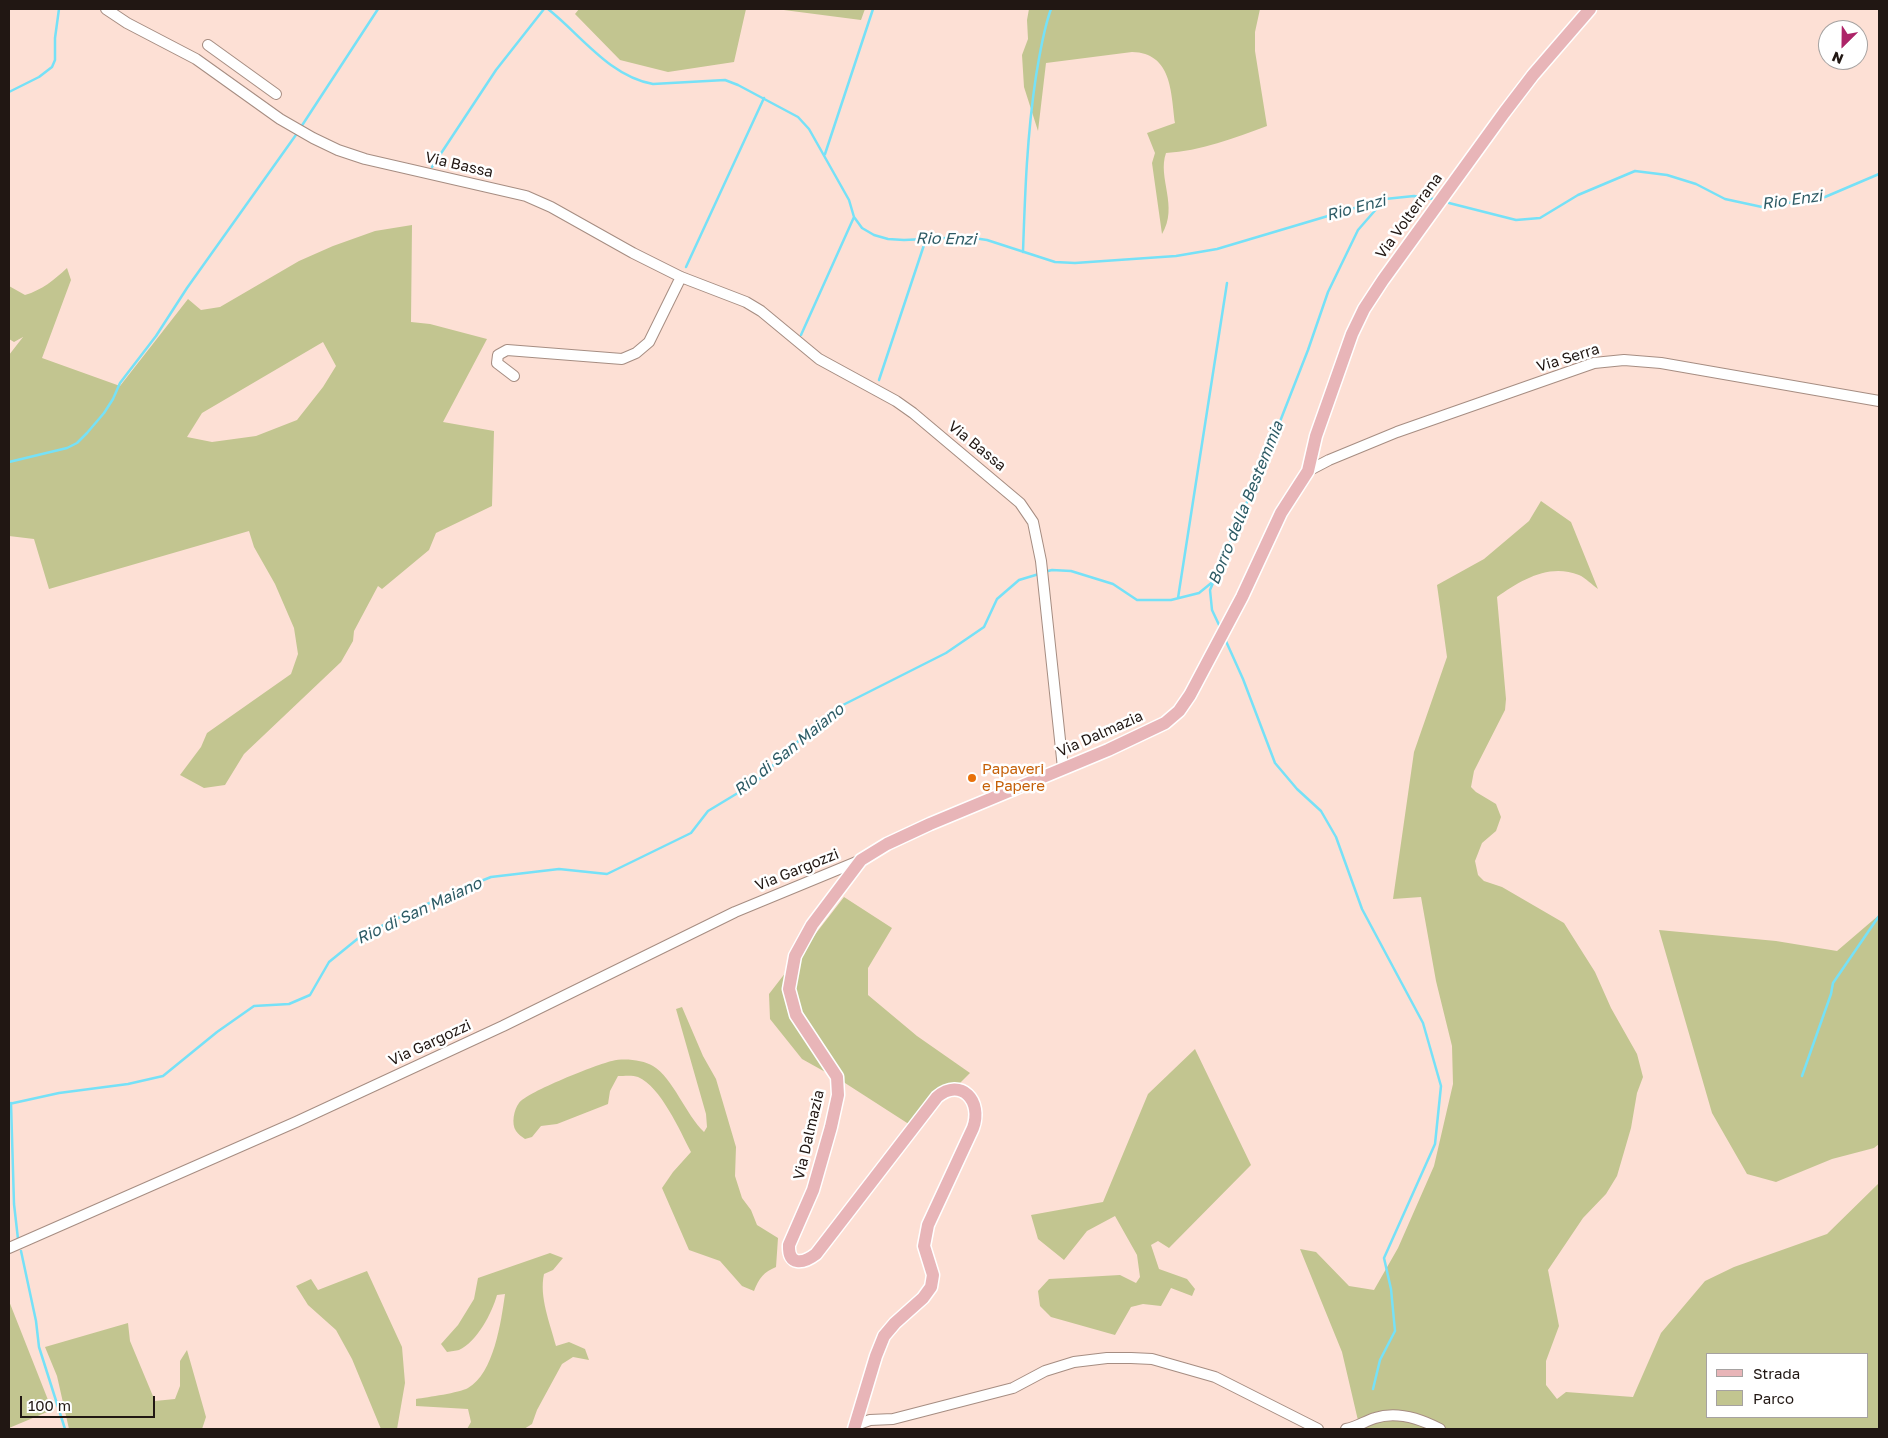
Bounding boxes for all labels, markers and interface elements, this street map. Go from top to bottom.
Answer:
north arrow [1818,20,1868,70]
text: N [1829,48,1846,68]
street label: Via Bassa [423,148,495,182]
street label: Via Volterrana [1372,170,1446,262]
water label: Rio Enzi [1761,186,1823,214]
water label: Rio Enzi [1324,191,1388,225]
water label: Rio Enzi [915,229,977,249]
street label: Via Serra [1534,340,1602,376]
street label: Via Bassa [944,417,1010,475]
water label: Borro della Bestemmia [1204,419,1288,587]
water label: Rio di San Maiano [730,700,848,800]
street label: Via Dalmazia [1054,707,1146,761]
place label: Papaveri e Papere [982,760,1045,795]
marker: Papaveri e Papere [966,772,978,784]
street label: Via Gargozzi [752,845,842,895]
water label: Rio di San Maiano [354,874,484,948]
street label: Via Gargozzi [386,1016,474,1070]
street label: Via Dalmazia [790,1088,828,1182]
legend [1706,1353,1868,1418]
text: Strada [1753,1364,1800,1382]
scale bar [22,1386,158,1418]
text: Parco [1753,1389,1794,1407]
text: 100 m [28,1396,71,1414]

